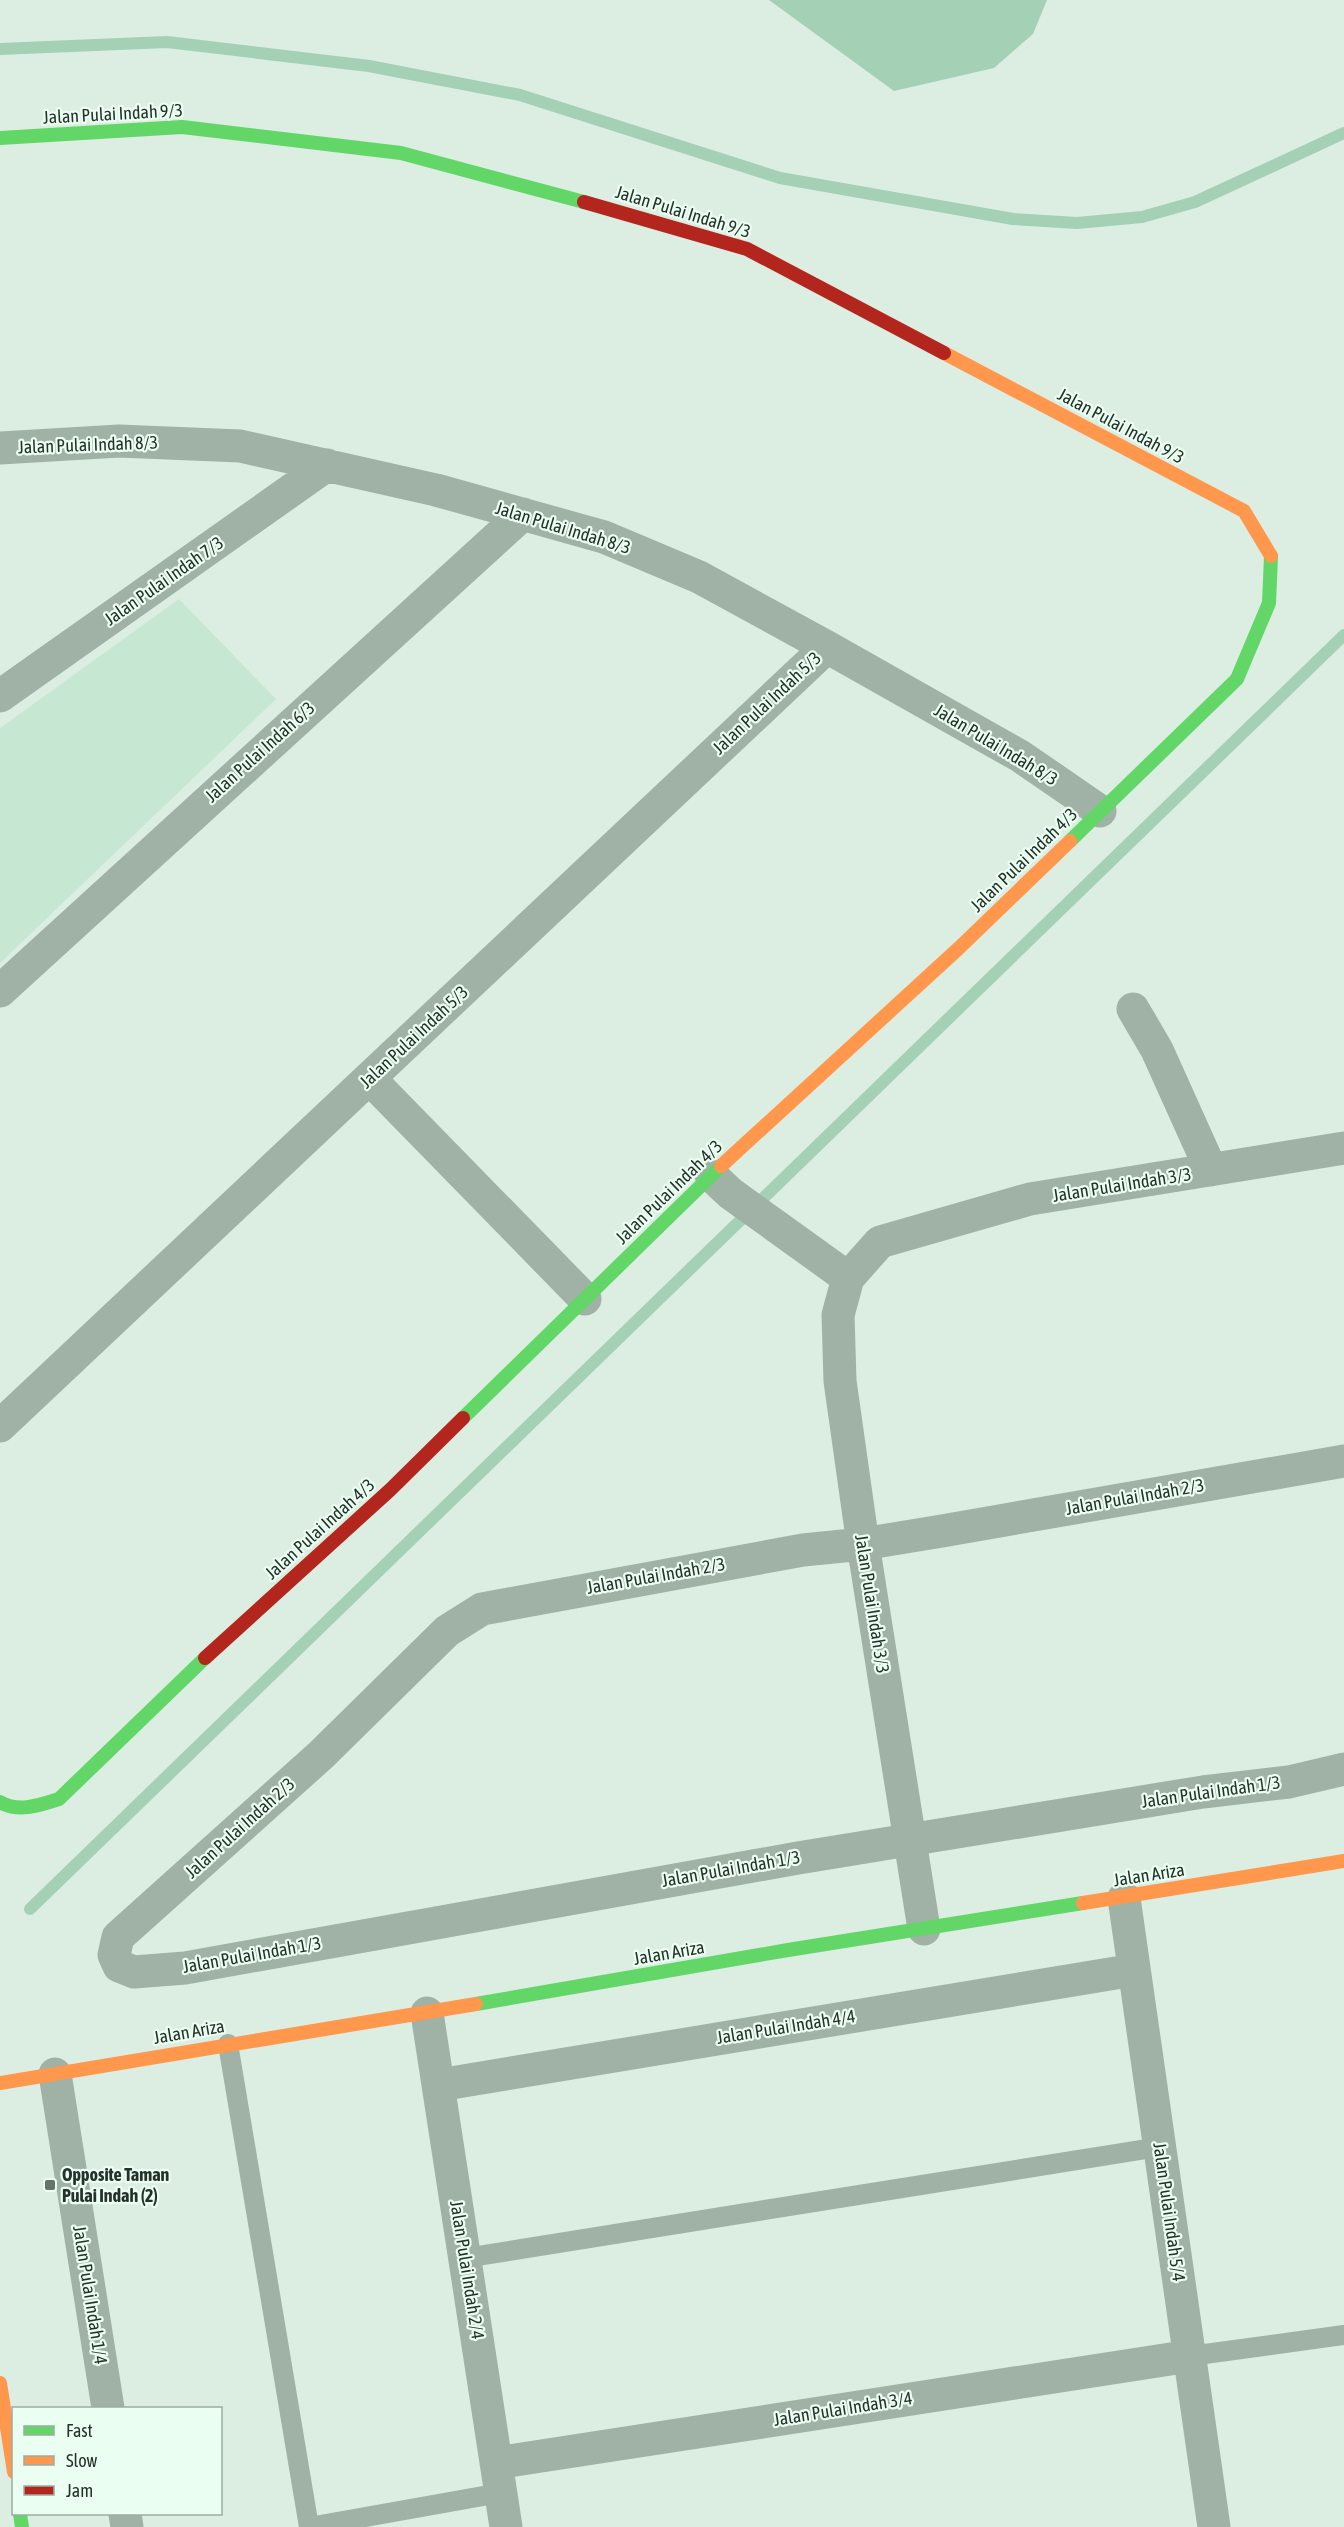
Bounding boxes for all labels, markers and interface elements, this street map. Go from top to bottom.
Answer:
street label: Jalan Pulai Indah 9/3 [42,99,184,128]
street label: Jalan Pulai Indah 9/3 [613,181,753,242]
street label: Jalan Pulai Indah 9/3 [1054,383,1188,468]
street label: Jalan Pulai Indah 8/3 [18,432,158,457]
street label: Jalan Pulai Indah 8/3 [493,497,633,558]
street label: Jalan Pulai Indah 7/3 [100,532,227,629]
street label: Jalan Pulai Indah 5/3 [708,647,825,758]
street label: Jalan Pulai Indah 6/3 [201,697,319,806]
street label: Jalan Pulai Indah 8/3 [931,699,1062,790]
street label: Jalan Pulai Indah 4/3 [966,803,1081,916]
street label: Jalan Pulai Indah 5/3 [355,981,472,1092]
street label: Jalan Pulai Indah 4/3 [611,1135,726,1248]
street label: Jalan Pulai Indah 3/3 [1051,1163,1193,1206]
street label: Jalan Pulai Indah 4/3 [261,1474,379,1583]
street label: Jalan Pulai Indah 2/3 [1064,1474,1206,1519]
street label: Jalan Pulai Indah 3/3 [851,1533,894,1675]
street label: Jalan Pulai Indah 2/3 [585,1553,727,1598]
street label: Jalan Pulai Indah 1/3 [1140,1771,1282,1812]
street label: Jalan Pulai Indah 2/3 [181,1773,299,1882]
street label: Jalan Pulai Indah 1/3 [660,1846,802,1891]
street label: Jalan Ariza [1112,1859,1186,1890]
street label: Jalan Pulai Indah 1/3 [181,1932,323,1977]
street label: Jalan Ariza [632,1936,706,1969]
street label: Jalan Pulai Indah 4/4 [715,2005,857,2048]
street label: Jalan Ariza [152,2015,226,2048]
street label: Jalan Pulai Indah 5/4 [1149,2141,1190,2283]
place label: Opposite Taman Pulai Indah (2) [62,2164,170,2206]
marker: Opposite Taman Pulai Indah (2) [43,2178,57,2192]
street label: Jalan Pulai Indah 2/4 [446,2199,489,2341]
street label: Jalan Pulai Indah 1/4 [69,2224,112,2366]
street label: Jalan Pulai Indah 3/4 [772,2387,914,2430]
legend [12,2407,222,2515]
text: Fast [66,2420,93,2441]
text: Slow [66,2450,97,2471]
text: Jam [66,2480,93,2501]

